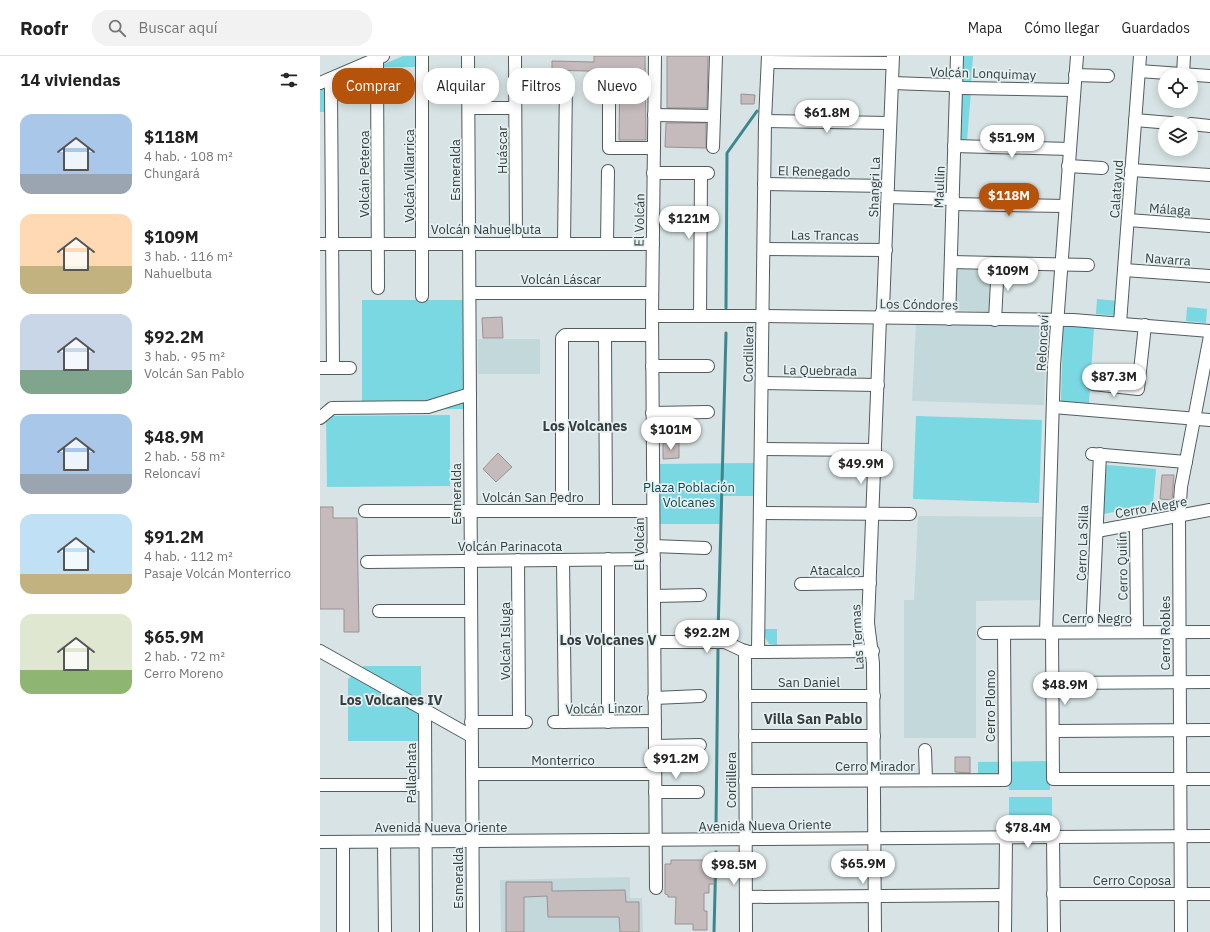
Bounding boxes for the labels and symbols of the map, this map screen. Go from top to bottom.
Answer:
street label: Volcán Lonquimay [930,63,1037,84]
pin: $61.8M [794,100,860,134]
pin: $51.9M [979,125,1045,159]
street label: Huáscar [494,126,511,174]
street label: Volcán Villarrica [401,129,418,223]
street label: Volcán Peteroa [356,130,373,218]
street label: Esmeralda [447,139,464,201]
street label: Shangri La [865,156,884,218]
street label: Calatayud [1106,159,1127,219]
street label: El Renegado [778,162,850,181]
street label: Maullin [930,165,949,209]
pin: $118M [981,183,1037,217]
street label: El Volcán [631,193,648,247]
street label: Málaga [1149,200,1191,219]
pin: $121M [661,206,717,240]
street label: Volcán Nahuelbuta [431,221,541,238]
street label: Las Trancas [791,226,859,245]
street label: Navarra [1145,249,1191,270]
pin: $109M [980,258,1036,292]
street label: Volcán Láscar [521,271,601,288]
street label: Los Cóndores [879,295,959,314]
street label: Reloncaví [1033,314,1053,372]
street label: Cordillera [740,325,757,382]
street label: La Quebrada [783,361,857,380]
pin: $87.3M [1081,364,1147,398]
district label: Los Volcanes [543,417,627,435]
pin: $101M [643,417,699,451]
pin: $49.9M [828,451,894,485]
street label: Esmeralda [448,463,465,525]
park label: Plaza Población Volcanes [643,479,735,511]
street label: Volcán San Pedro [482,489,584,506]
street label: Cerro Alegre [1114,493,1188,522]
street label: Cerro La Silla [1073,505,1092,581]
street label: El Volcán [631,517,648,571]
street label: Cerro Quilín [1113,531,1132,601]
street label: Volcán Parinacota [458,538,562,555]
street label: Atacalco [810,562,860,579]
street label: Cerro Robles [1157,596,1174,670]
street label: Volcán Isluga [497,602,514,680]
street label: Las Termas [847,604,868,670]
street label: Cerro Negro [1062,610,1132,627]
pin: $92.2M [674,620,740,654]
district label: Los Volcanes V [559,631,657,649]
street label: Cerro Plomo [982,670,999,742]
pin: $48.9M [1032,672,1098,706]
street label: San Daniel [778,674,840,691]
district label: Los Volcanes IV [339,691,443,709]
street label: Volcán Linzor [565,699,643,718]
district label: Villa San Pablo [764,710,862,728]
street label: Pallachata [403,742,420,804]
pin: $91.2M [643,746,709,780]
street label: Monterrico [531,752,595,769]
street label: Cordillera [723,752,740,808]
street label: Cerro Mirador [835,758,915,775]
pin: $78.4M [995,815,1061,849]
street label: Avenida Nueva Oriente [698,816,832,835]
street label: Avenida Nueva Oriente [375,819,507,836]
street label: Esmeralda [450,847,467,909]
pin: $65.9M [830,851,896,885]
pin: $98.5M [701,852,767,886]
street label: Cerro Coposa [1093,872,1171,889]

